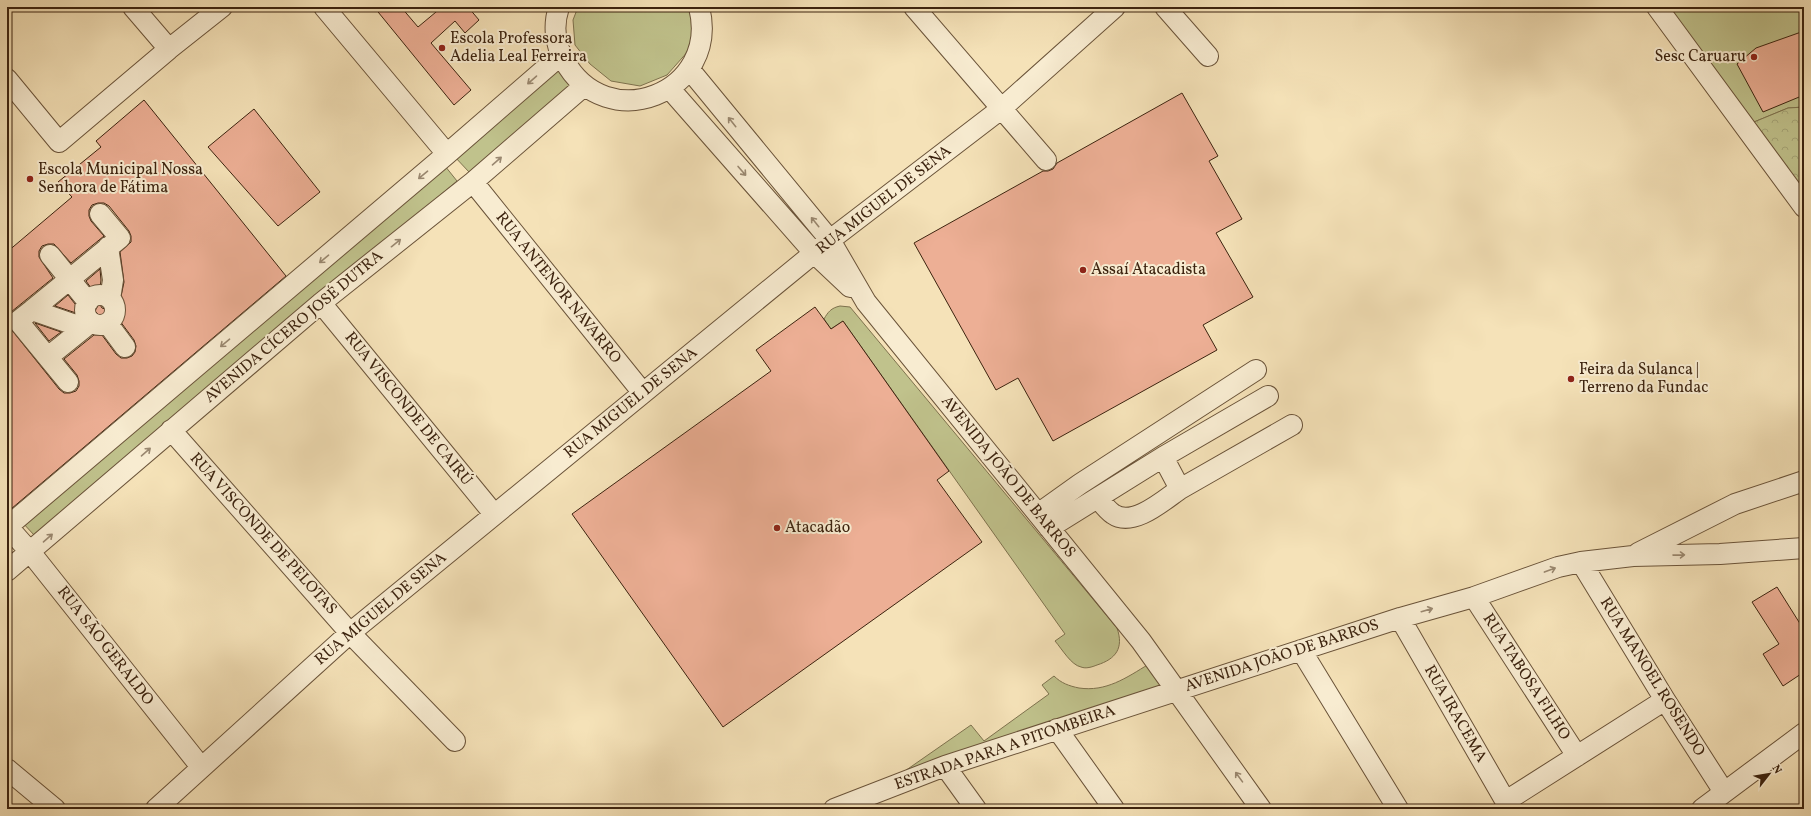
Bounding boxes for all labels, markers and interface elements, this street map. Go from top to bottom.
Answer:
place label: Escola Professora Adelia Leal Ferreira [450,28,587,68]
marker: Escola Professora Adelia Leal Ferreira [437,43,447,53]
place label: Sesc Caruaru [1655,46,1746,68]
marker: Sesc Caruaru [1749,52,1759,62]
one-way arrow [527,76,537,85]
one-way arrow [728,116,737,127]
street label: RUA MIGUEL DE SENA [812,140,956,260]
one-way arrow [491,157,501,166]
place label: Escola Municipal Nossa Senhora de Fátima [38,159,203,199]
one-way arrow [737,165,746,176]
one-way arrow [418,170,429,179]
marker: Escola Municipal Nossa Senhora de Fátima [25,174,35,184]
street label: RUA ANTENOR NAVARRO [490,208,626,369]
one-way arrow [810,217,819,228]
one-way arrow [391,239,401,248]
street label: AVENIDA CÍCERO JOSÉ DUTRA [200,246,388,408]
one-way arrow [319,254,330,263]
place label: Assaí Atacadista [1091,259,1206,281]
marker: Assaí Atacadista [1078,265,1088,275]
street label: RUA VISCONDE DE CAIRÚ [339,327,477,491]
one-way arrow [220,338,230,347]
street label: RUA MIGUEL DE SENA [560,342,702,464]
place label: Feira da Sulanca | Terreno da Fundac [1579,359,1709,399]
marker: Feira da Sulanca | Terreno da Fundac [1566,374,1576,384]
street label: AVENIDA JOÃO DE BARROS [936,391,1080,563]
one-way arrow [140,448,150,457]
street label: RUA VISCONDE DE PELOTAS [184,448,342,620]
place label: Atacadão [785,517,850,539]
marker: Atacadão [772,523,782,533]
one-way arrow [43,533,53,542]
street label: RUA MIGUEL DE SENA [310,547,452,671]
one-way arrow [1672,551,1685,558]
one-way arrow [1544,566,1557,573]
street label: RUA SÃO GERALDO [51,582,159,711]
street label: RUA MANOEL ROSENDO [1594,593,1710,761]
one-way arrow [1420,606,1433,613]
street label: RUA TABOSA FILHO [1477,609,1575,745]
street label: AVENIDA JOÃO DE BARROS [1182,614,1382,698]
street label: RUA IRACEMA [1418,661,1492,767]
street label: ESTRADA PARA A PITOMBEIRA [892,700,1118,796]
north arrow [1749,754,1789,794]
text: N [1768,762,1785,777]
one-way arrow [1234,772,1243,783]

